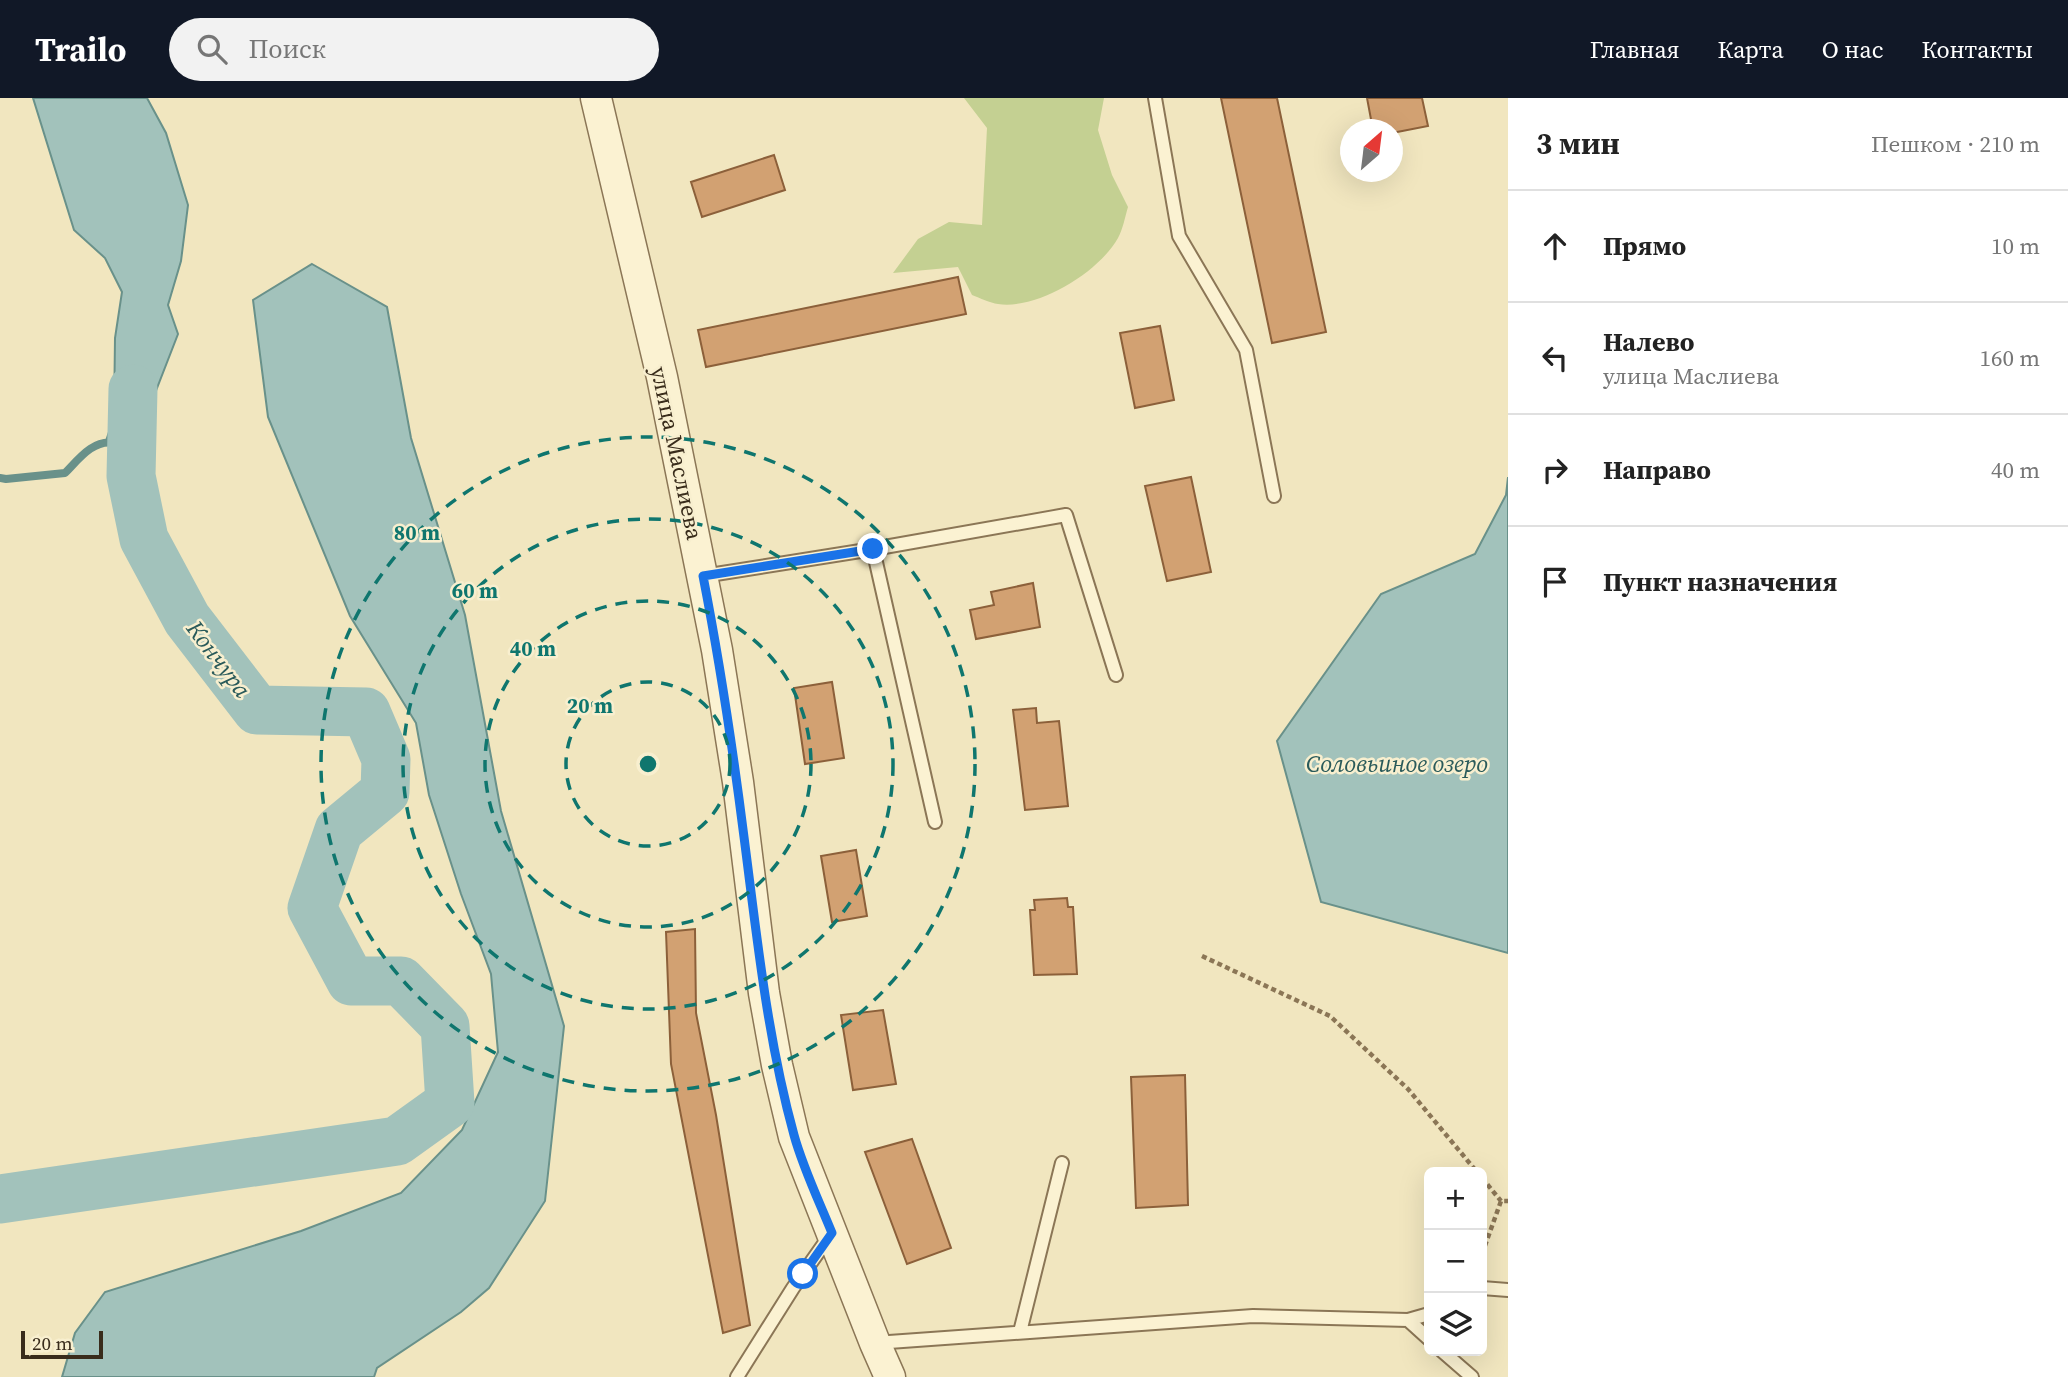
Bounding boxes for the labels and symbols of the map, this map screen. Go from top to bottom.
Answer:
north arrow [1340,119,1403,182]
street label: улица Маслиева [643,363,711,543]
text: 80 m [394,518,440,547]
route end [857,533,888,564]
text: 60 m [452,576,498,605]
water label: Кончура [178,613,259,705]
text: 40 m [510,634,556,663]
text: 20 m [567,691,613,720]
water label: Соловьиное озеро [1306,747,1488,780]
centre of rings [636,752,660,776]
route start [787,1258,818,1289]
scale bar [21,1328,103,1360]

